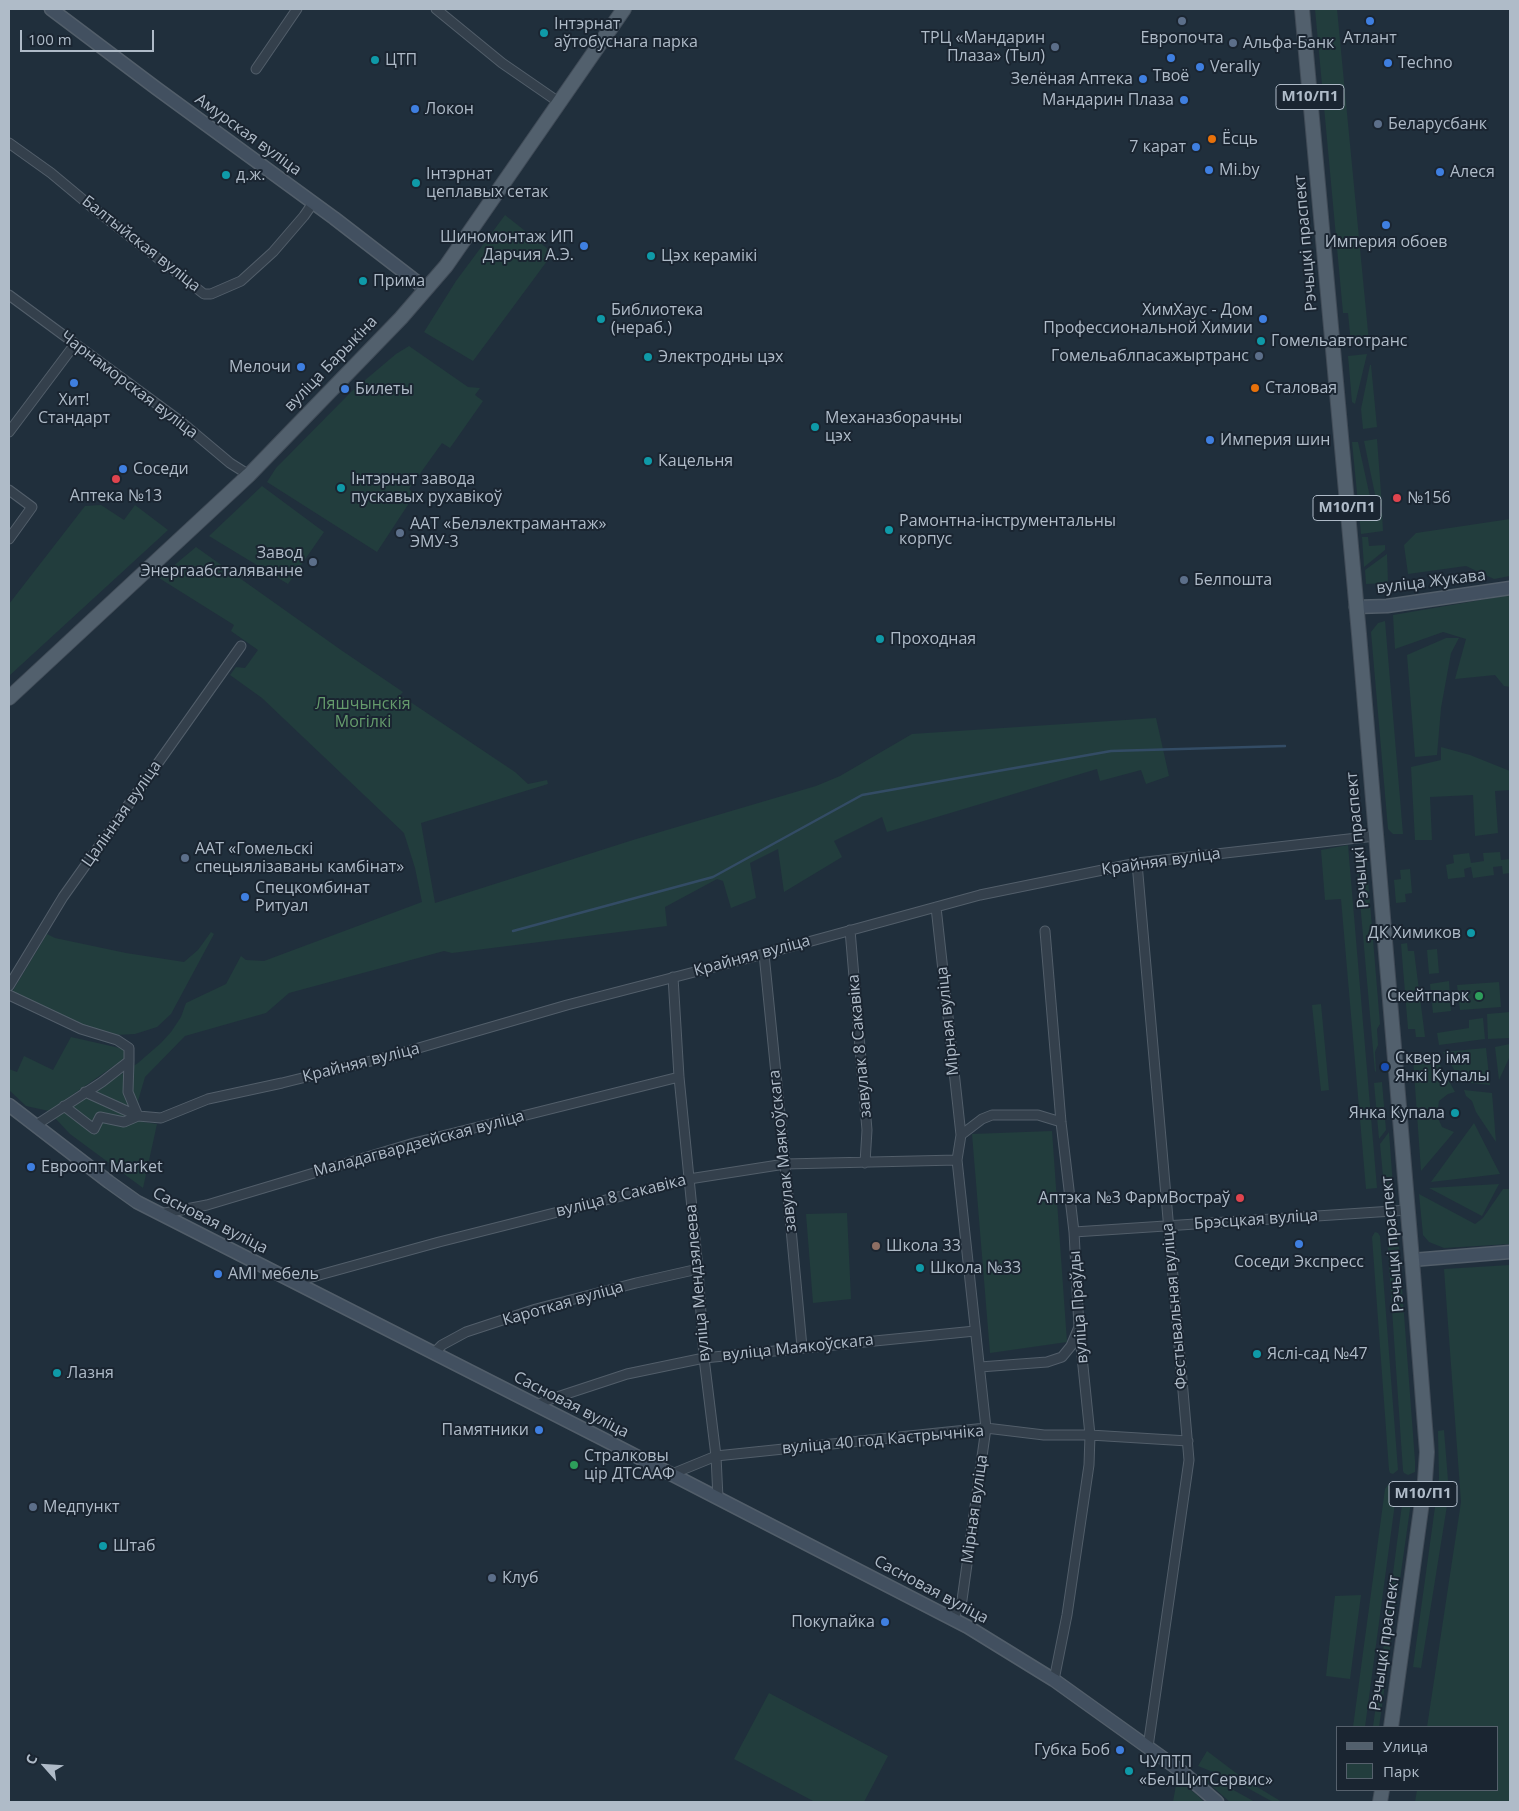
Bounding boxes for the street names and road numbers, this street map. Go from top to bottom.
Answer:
road number: М10/П1 [1276,84,1344,110]
street label: Амурская вуліца [191,90,305,180]
street label: Рэчыцкі праспект [1290,174,1322,312]
street label: Балтыйская вуліца [78,192,204,296]
street label: вуліца Барыкіна [280,312,382,416]
street label: Чарнаморская вуліца [57,327,201,443]
road number: М10/П1 [1313,496,1381,520]
street label: вуліца Жукава [1375,566,1487,598]
street label: Цалінная вуліца [78,757,166,871]
street label: Рэчыцкі праспект [1342,771,1374,909]
street label: Крайняя вуліца [1100,844,1222,880]
street label: Крайняя вуліца [692,931,812,981]
street label: Мірная вуліца [933,966,963,1076]
street label: завулак 8 Сакавіка [844,973,876,1119]
street label: Крайняя вуліца [301,1039,421,1087]
street label: завулак Маякоўскага [765,1069,801,1233]
street label: Маладагвардзейская вуліца [312,1107,526,1181]
street label: вуліца 8 Сакавіка [554,1171,688,1221]
street label: Рэчыцкі праспект [1377,1175,1409,1313]
street label: Сасновая вуліца [149,1184,271,1258]
street label: вуліца Мендзялеева [682,1203,714,1363]
street label: Брэсцкая вуліца [1193,1206,1319,1234]
street label: Фестывальная вуліца [1158,1222,1192,1390]
street label: вуліца Праўды [1065,1250,1093,1364]
street label: Кароткая вуліца [500,1278,626,1330]
street label: вуліца Маякоўскага [721,1331,875,1365]
street label: Сасновая вуліца [510,1368,632,1442]
street label: вуліца 40 год Кастрычніка [781,1422,985,1458]
street label: Мірная вуліца [958,1453,992,1565]
road number: М10/П1 [1389,1482,1457,1506]
street label: Сасновая вуліца [871,1552,991,1628]
street label: Рэчыцкі праспект [1366,1574,1404,1712]

